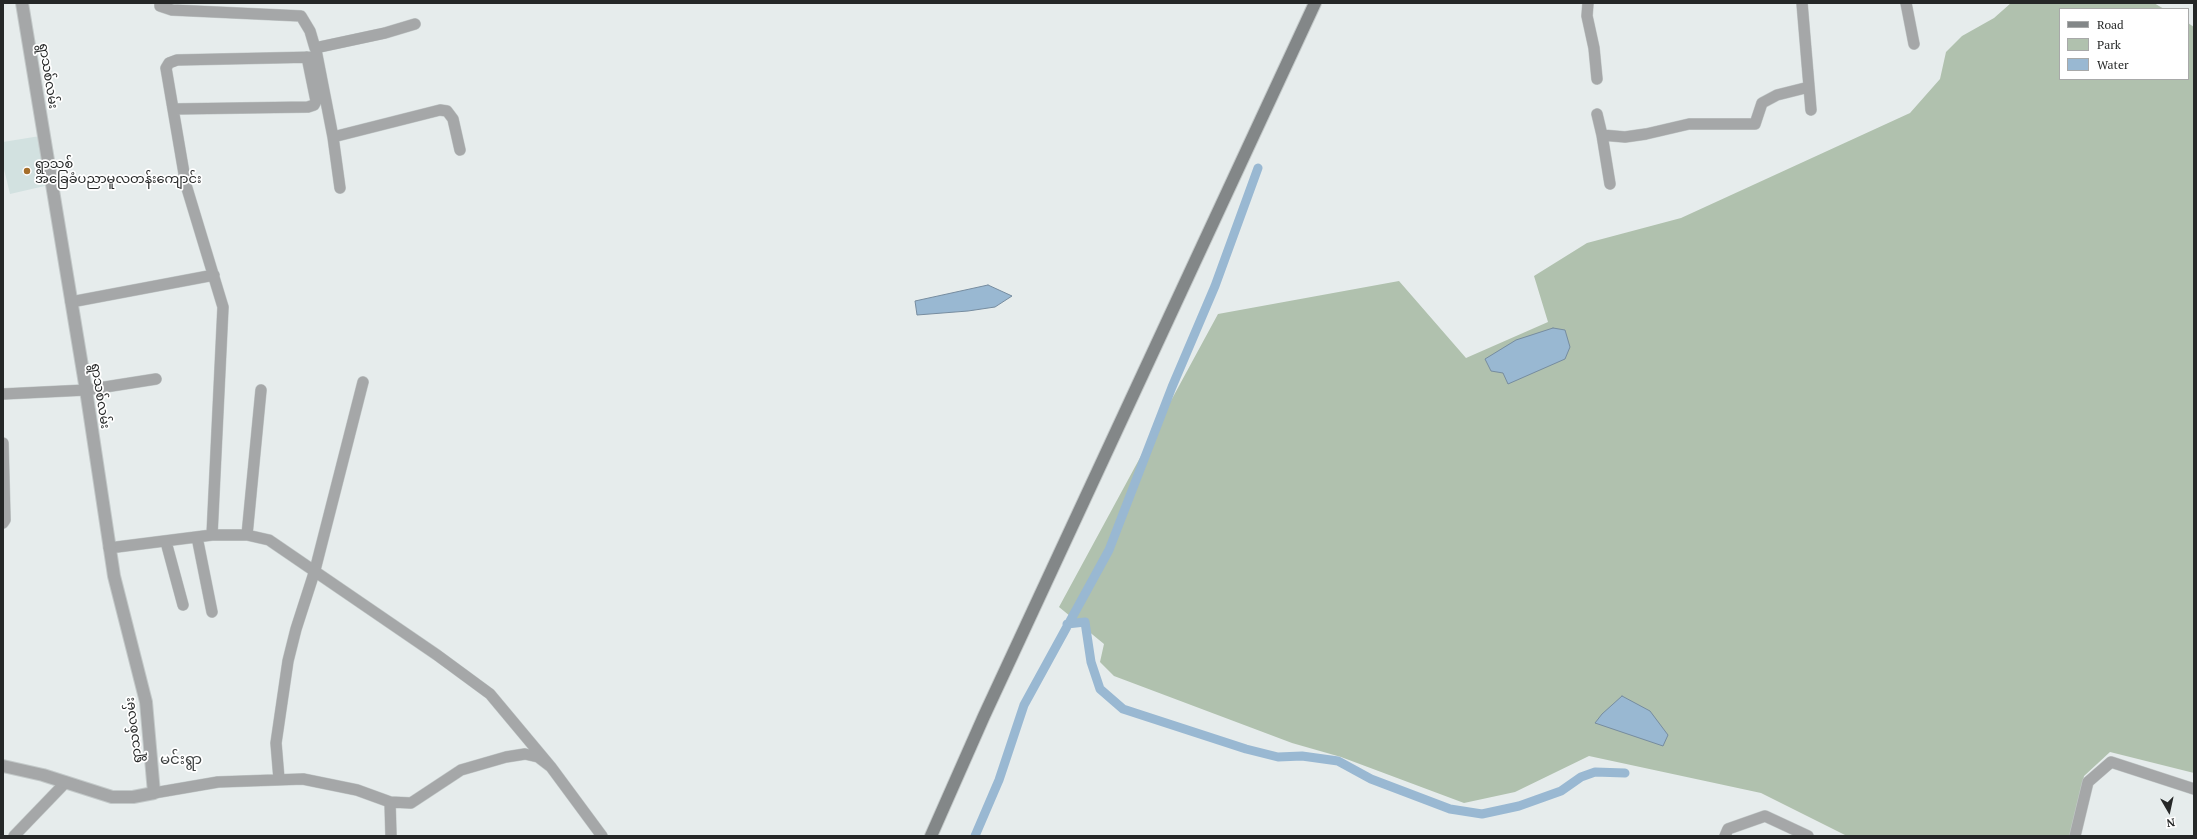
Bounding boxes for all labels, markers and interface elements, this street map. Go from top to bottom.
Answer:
legend [2059,8,2189,80]
text: Road [2097,17,2124,32]
text: Park [2097,37,2121,52]
street label: ရွာသစ်လမ်း [35,42,61,110]
text: Water [2097,57,2129,72]
place label: ရွာသစ် အခြေခံပညာမူလတန်းကျောင်း [35,156,201,187]
marker: ရွာသစ် အခြေခံပညာမူလတန်းကျောင်း [22,166,32,176]
street label: ရွာသစ်လမ်း [87,362,113,430]
street label: ရွာသစ်လမ်း [122,696,146,764]
district label: မင်းရွာ [160,751,202,769]
north arrow [2149,791,2189,831]
text: N [2166,815,2176,830]

